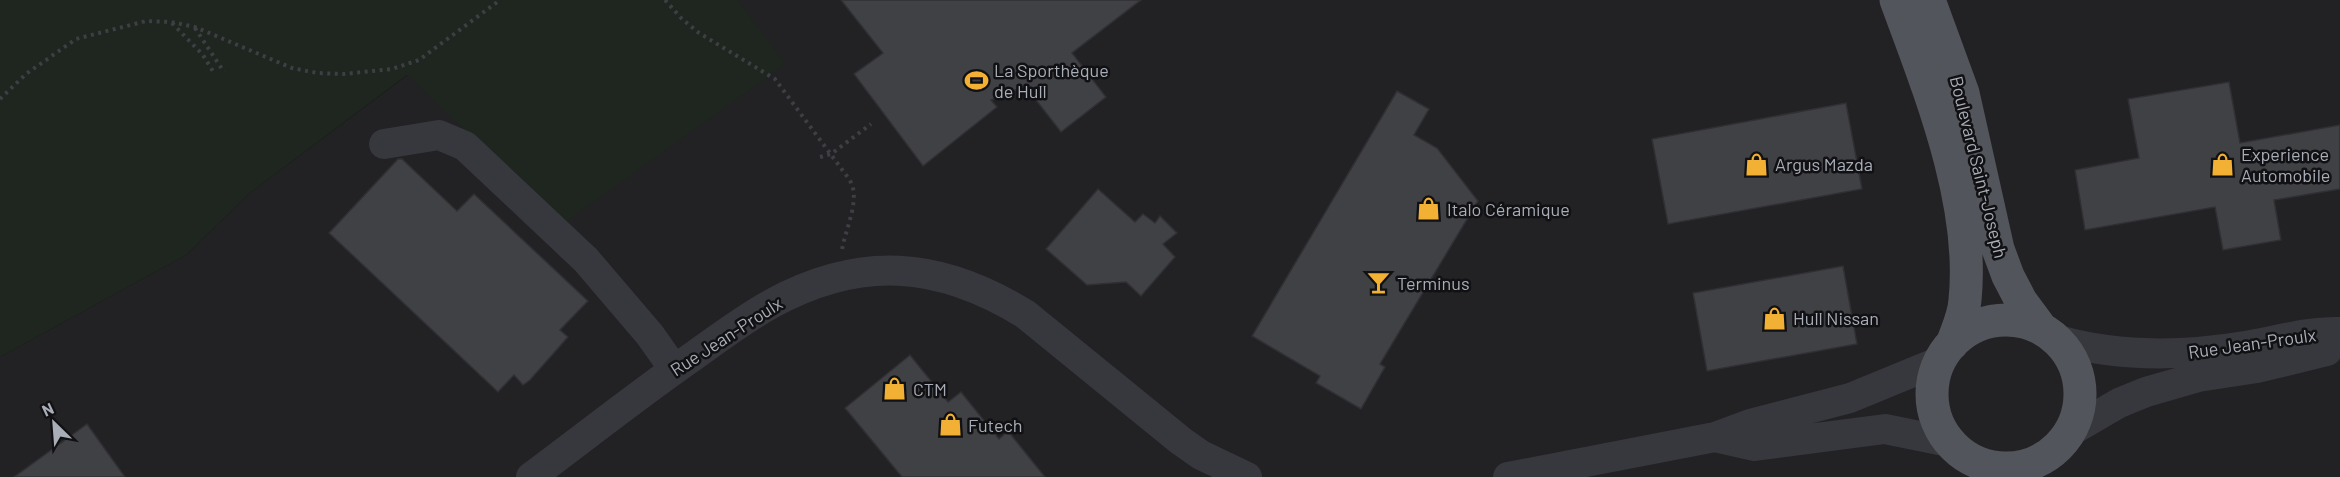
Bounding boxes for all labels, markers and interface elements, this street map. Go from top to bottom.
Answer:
place label: La Sporthèque de Hull [994,59,1109,102]
sports icon: La Sporthèque de Hull [963,67,989,93]
street label: Boulevard Saint-Joseph [1946,74,2012,260]
place label: Experience Automobile [2241,143,2330,186]
shop icon: Argus Mazda [1744,151,1770,177]
shop icon: Experience Automobile [2210,151,2236,177]
place label: Argus Mazda [1775,153,1873,175]
shop icon: Italo Céramique [1416,196,1442,222]
place label: Italo Céramique [1447,198,1570,220]
bar icon: Terminus [1366,270,1392,296]
place label: Terminus [1397,272,1470,294]
street label: Rue Jean-Proulx [666,291,786,380]
shop icon: Hull Nissan [1762,305,1788,331]
place label: Hull Nissan [1793,307,1879,329]
street label: Rue Jean-Proulx [2187,323,2318,363]
shop icon: CTM [882,376,908,402]
place label: CTM [913,378,947,400]
north arrow [24,393,84,453]
text: N [39,398,56,420]
shop icon: Futech [937,412,963,438]
place label: Futech [968,414,1023,436]

